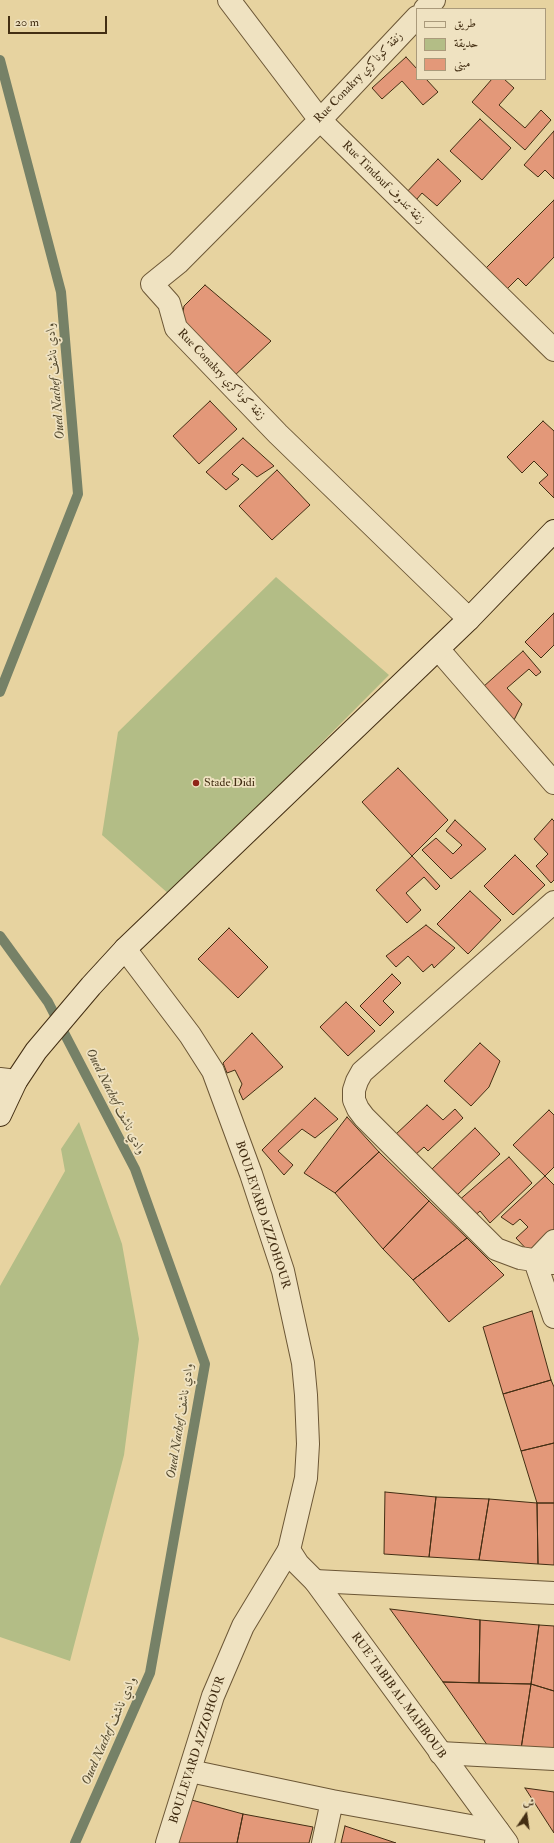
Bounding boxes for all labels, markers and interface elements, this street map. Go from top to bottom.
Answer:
scale bar [10,8,109,34]
legend [416,8,546,80]
text: 20 m [15,15,39,30]
text: طريق [454,16,476,31]
street label: Rue Conakry زنقة كوناكري [312,29,406,127]
text: حديقة [454,36,478,51]
text: مبنى [454,56,470,71]
street label: Rue Tindouf زنقة تندوف [339,139,427,227]
water label: Oued Nachef وادي ناشف [43,322,69,440]
street label: Rue Conakry زنقة كوناكري [174,326,268,424]
place label: Stade Didi [204,776,255,790]
marker: Stade Didi [191,778,201,788]
water label: Oued Nachef وادي ناشف [81,1046,149,1158]
street label: BOULEVARD AZZOHOUR [231,1139,293,1291]
water label: Oued Nachef وادي ناشف [164,1362,198,1480]
street label: RUE TABIB AL MAHBOUB [347,1630,449,1762]
water label: Oued Nachef وادي ناشف [79,1674,141,1788]
street label: BOULEVARD AZZOHOUR [167,1674,229,1826]
north arrow [506,1795,546,1835]
text: ش [522,1795,536,1810]

